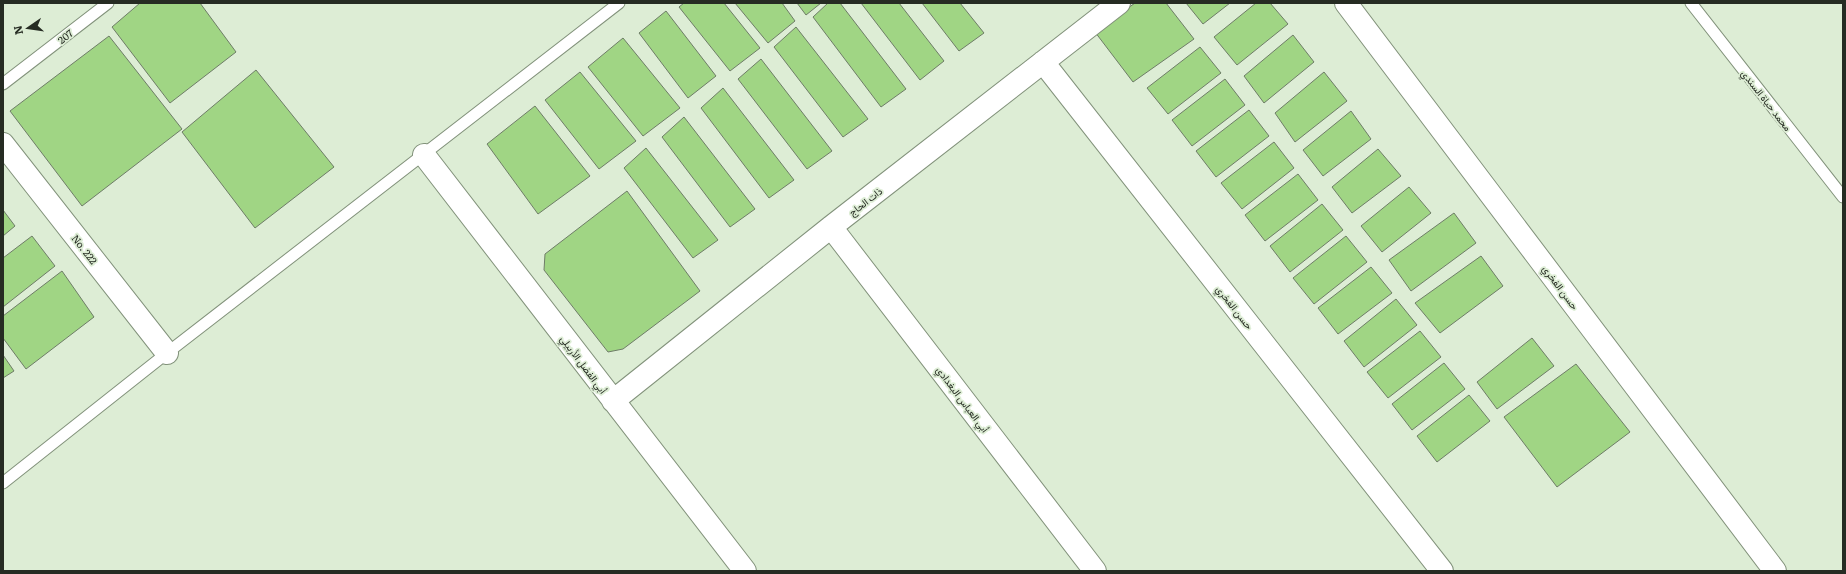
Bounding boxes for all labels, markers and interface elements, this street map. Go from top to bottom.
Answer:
north arrow [8,8,48,48]
text: N [8,24,26,37]
street label: 207 [54,25,76,47]
street label: محمد حياة السندي [1737,66,1796,135]
street label: ذات الحاج [845,183,885,219]
street label: No. 222 [69,231,101,267]
street label: حسن الفخري [1538,262,1583,314]
street label: حسن الفخري [1211,282,1257,334]
street label: أبي الفضل الأربيلي [555,332,611,398]
street label: أبي العباس البغدادي [932,363,993,437]

